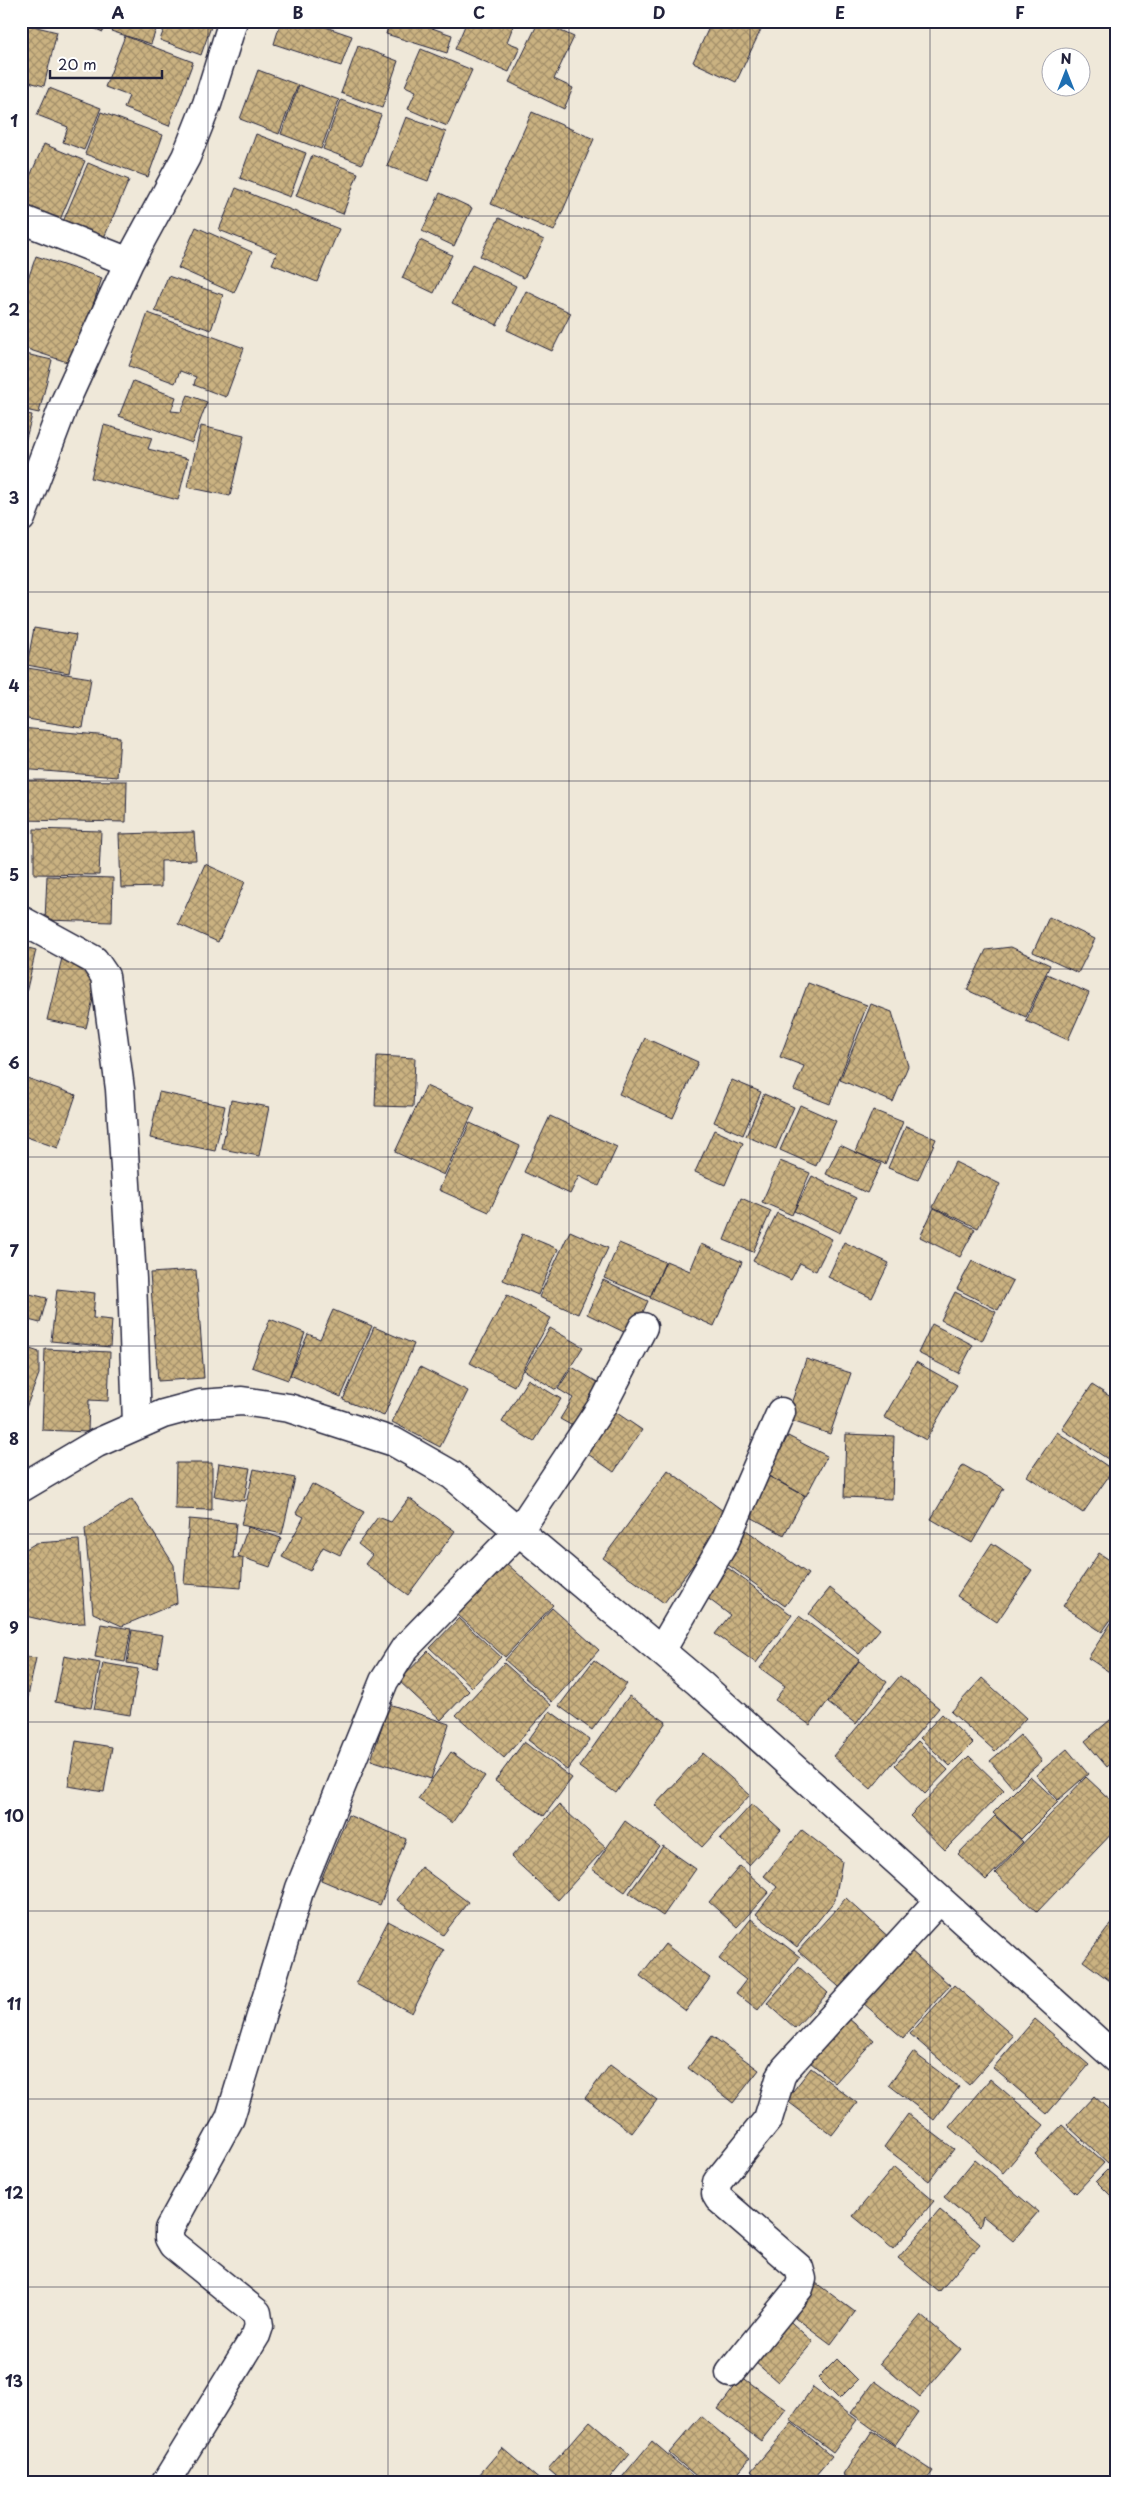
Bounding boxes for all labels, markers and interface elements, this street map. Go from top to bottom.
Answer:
text: A [112,0,125,24]
text: B [293,0,304,24]
text: C [473,0,485,24]
text: D [653,0,665,24]
text: E [835,0,845,24]
text: F [1015,0,1025,24]
scale bar [50,48,162,80]
north arrow [1040,48,1090,98]
text: N [1060,48,1072,69]
text: 20 m [58,52,97,75]
text: 1 [10,108,18,132]
text: 2 [8,297,20,321]
text: 3 [9,485,19,509]
text: 4 [9,673,20,697]
text: 5 [9,862,19,886]
text: 6 [8,1050,20,1074]
text: 7 [9,1238,19,1262]
text: 8 [9,1426,19,1450]
text: 9 [9,1615,19,1639]
text: 10 [4,1803,24,1827]
text: 11 [7,1991,21,2015]
text: 12 [5,2180,23,2204]
text: 13 [5,2368,23,2392]

